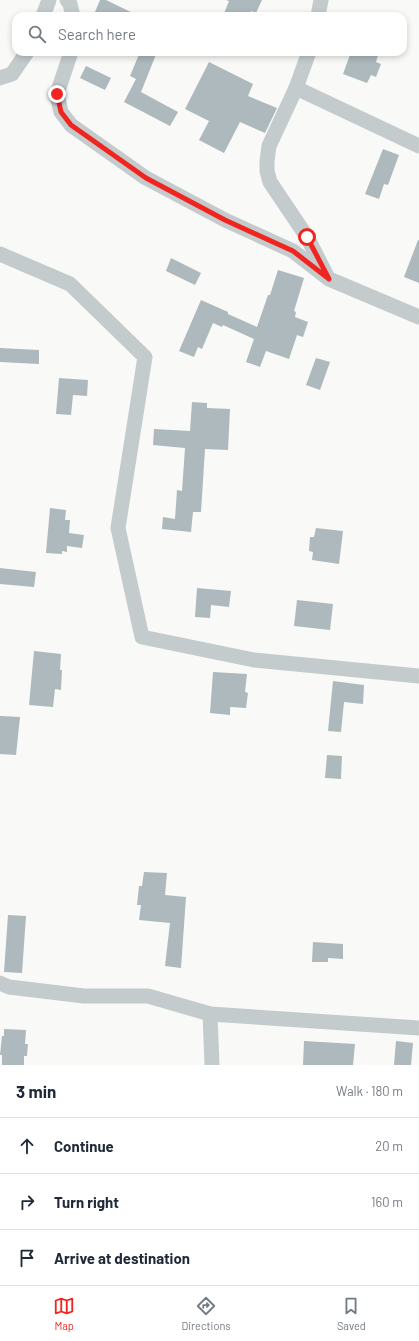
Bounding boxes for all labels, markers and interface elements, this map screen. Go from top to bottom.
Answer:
search box [12,12,407,56]
icon: search [26,23,48,45]
text: Search here [58,25,136,43]
route end [48,85,66,103]
route start [298,228,316,246]
text: 3 min [16,1081,56,1101]
text: Walk · 180 m [336,1083,403,1099]
icon: ahead [16,1135,38,1157]
text: Continue [54,1137,114,1155]
text: 20 m [375,1138,403,1154]
icon: right [16,1191,38,1213]
text: Turn right [54,1193,119,1211]
text: 160 m [371,1194,403,1210]
icon: arrive [16,1247,38,1269]
text: Arrive at destination [54,1249,190,1267]
tab: Map [53,1295,75,1332]
tab: Directions [181,1295,231,1332]
tab: Saved [337,1295,366,1332]

